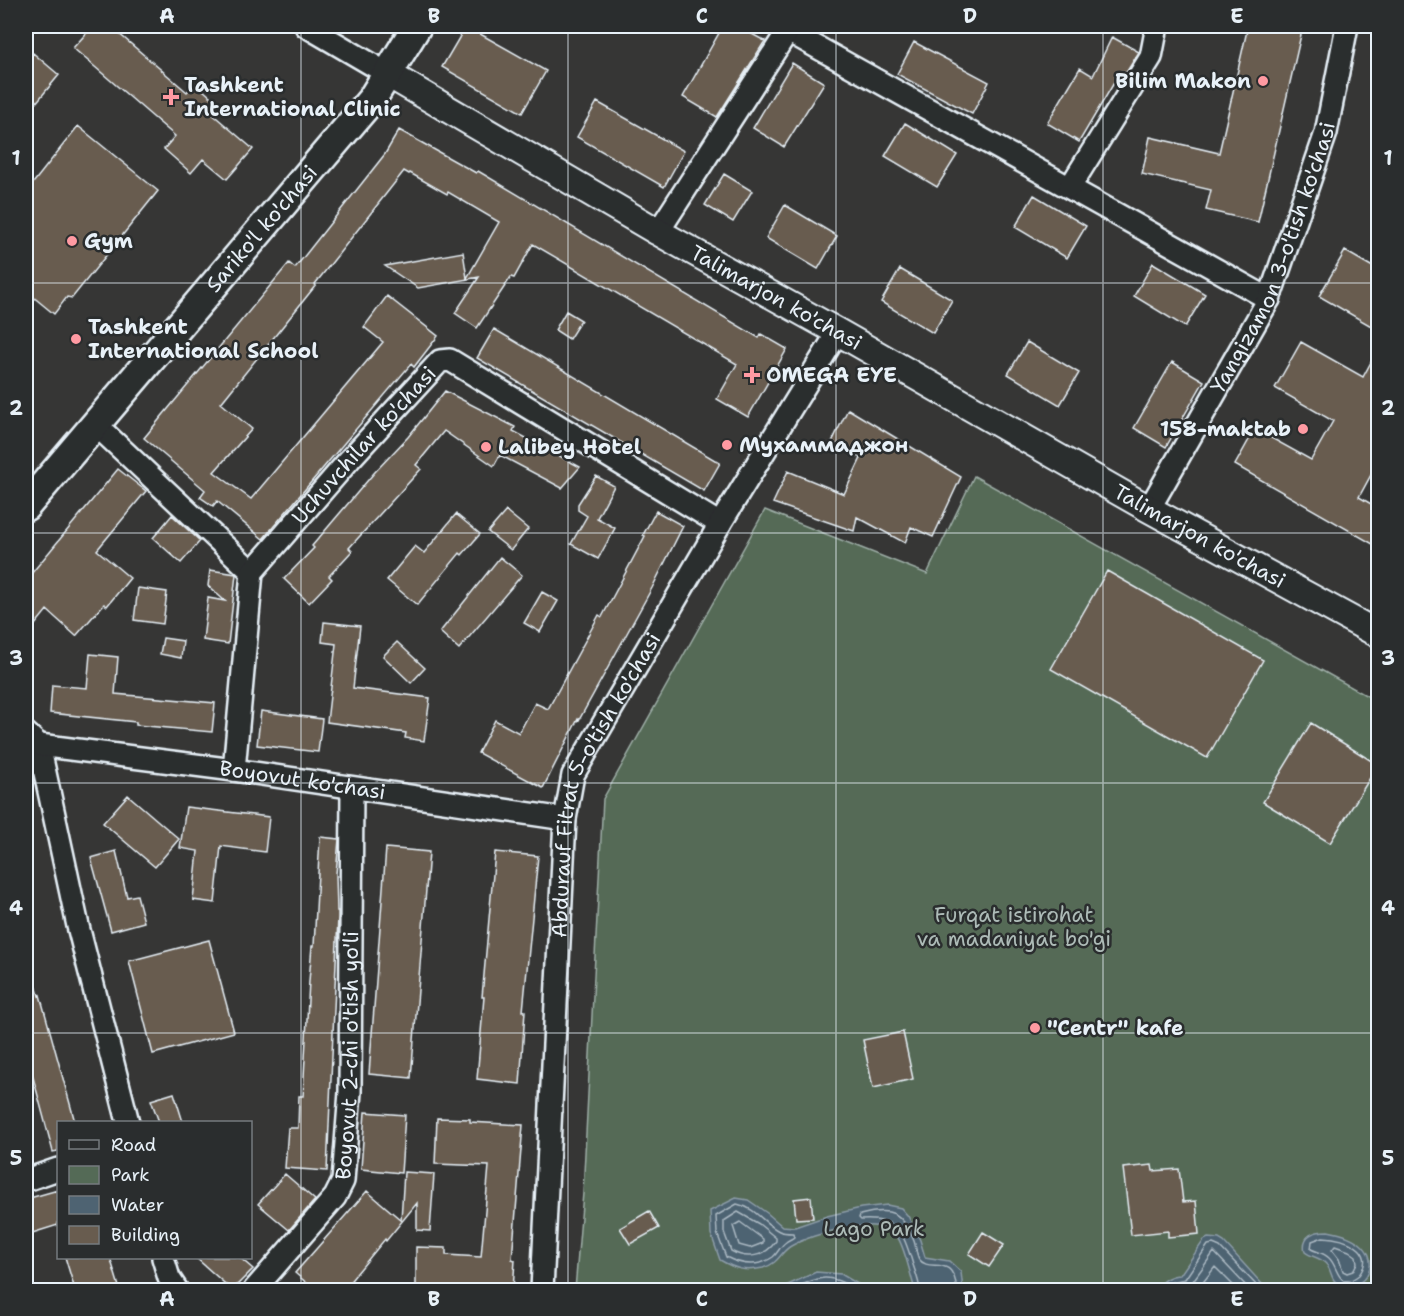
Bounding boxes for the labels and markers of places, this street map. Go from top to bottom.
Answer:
place label: Bilim Makon [1115,67,1251,95]
place label: Tashkent International Clinic [184,71,401,123]
marker: Bilim Makon [1256,74,1270,88]
marker: Tashkent International Clinic [162,88,180,106]
place label: Gym [84,227,133,255]
marker: Gym [65,234,79,248]
place label: Tashkent International School [88,313,318,365]
marker: Tashkent International School [69,332,83,346]
place label: OMEGA EYE [766,361,897,389]
marker: OMEGA EYE [743,366,761,384]
place label: 158-maktab [1160,415,1291,443]
marker: 158-maktab [1296,422,1310,436]
place label: Мухаммаджон [739,431,908,459]
place label: Lalibey Hotel [498,433,641,461]
marker: Мухаммаджон [720,438,734,452]
marker: Lalibey Hotel [479,440,493,454]
place label: "Centr" kafe [1047,1014,1184,1042]
marker: "Centr" kafe [1028,1021,1042,1035]

